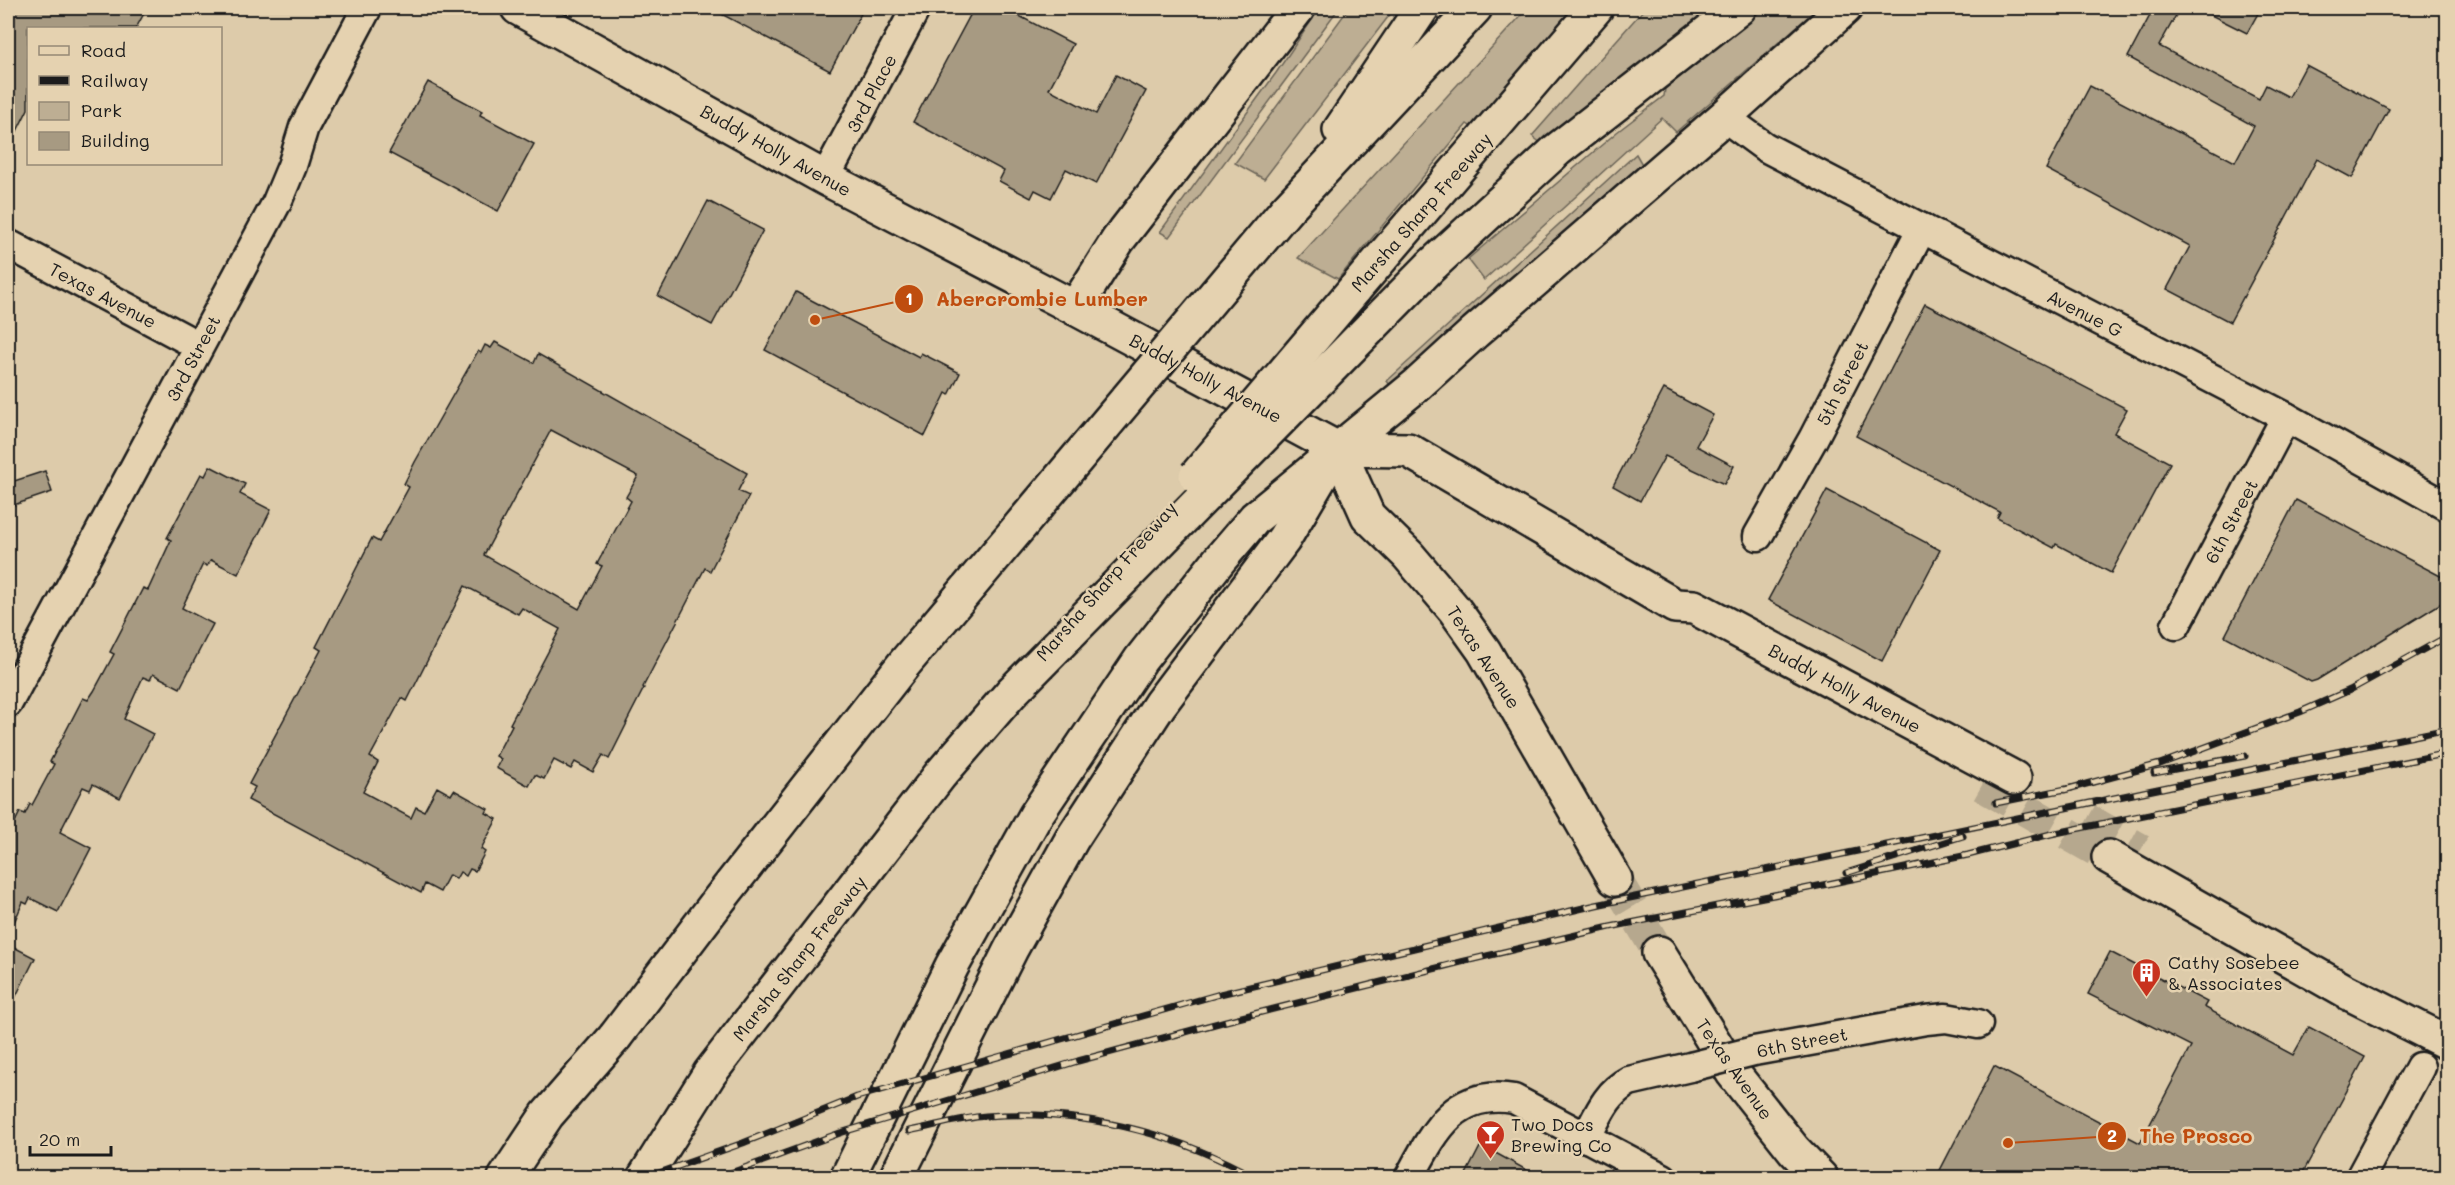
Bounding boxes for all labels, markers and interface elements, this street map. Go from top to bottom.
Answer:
legend [27,27,222,165]
text: Road [81,38,126,62]
street label: 3rd Place [840,50,902,136]
text: Railway [81,68,148,92]
text: Park [81,98,122,122]
street label: Buddy Holly Avenue [696,99,856,201]
street label: Marsha Sharp Freeway [1345,127,1497,297]
text: Building [81,128,149,152]
street label: Texas Avenue [45,257,161,333]
callout: Abercrombie Lumber [894,280,1160,318]
street label: Avenue G [2043,284,2127,342]
text: Abercrombie Lumber [936,285,1148,311]
text: 1 [905,286,913,310]
street label: 3rd Street [160,311,226,405]
street label: Buddy Holly Avenue [1126,328,1286,428]
street label: 5th Street [1811,337,1873,429]
street label: 6th Street [2199,475,2263,567]
street label: Marsha Sharp Freeway [1030,496,1182,666]
street label: Texas Avenue [1442,601,1526,713]
street label: Buddy Holly Avenue [1765,638,1925,738]
street label: Marsha Sharp Freeway [727,870,871,1046]
place label: Cathy Sosebee & Associates [2168,950,2300,995]
building icon: Cathy Sosebee & Associates [2131,956,2163,998]
street label: Texas Avenue [1691,1014,1779,1124]
street label: 6th Street [1755,1021,1849,1063]
place label: Two Docs Brewing Co [1511,1112,1612,1157]
callout: The Prosco [2097,1117,2264,1155]
bar icon: Two Docs Brewing Co [1474,1118,1506,1160]
scale bar [30,1119,111,1157]
text: The Prosco [2140,1122,2252,1148]
text: 2 [2107,1123,2117,1147]
text: 20 m [39,1127,80,1151]

